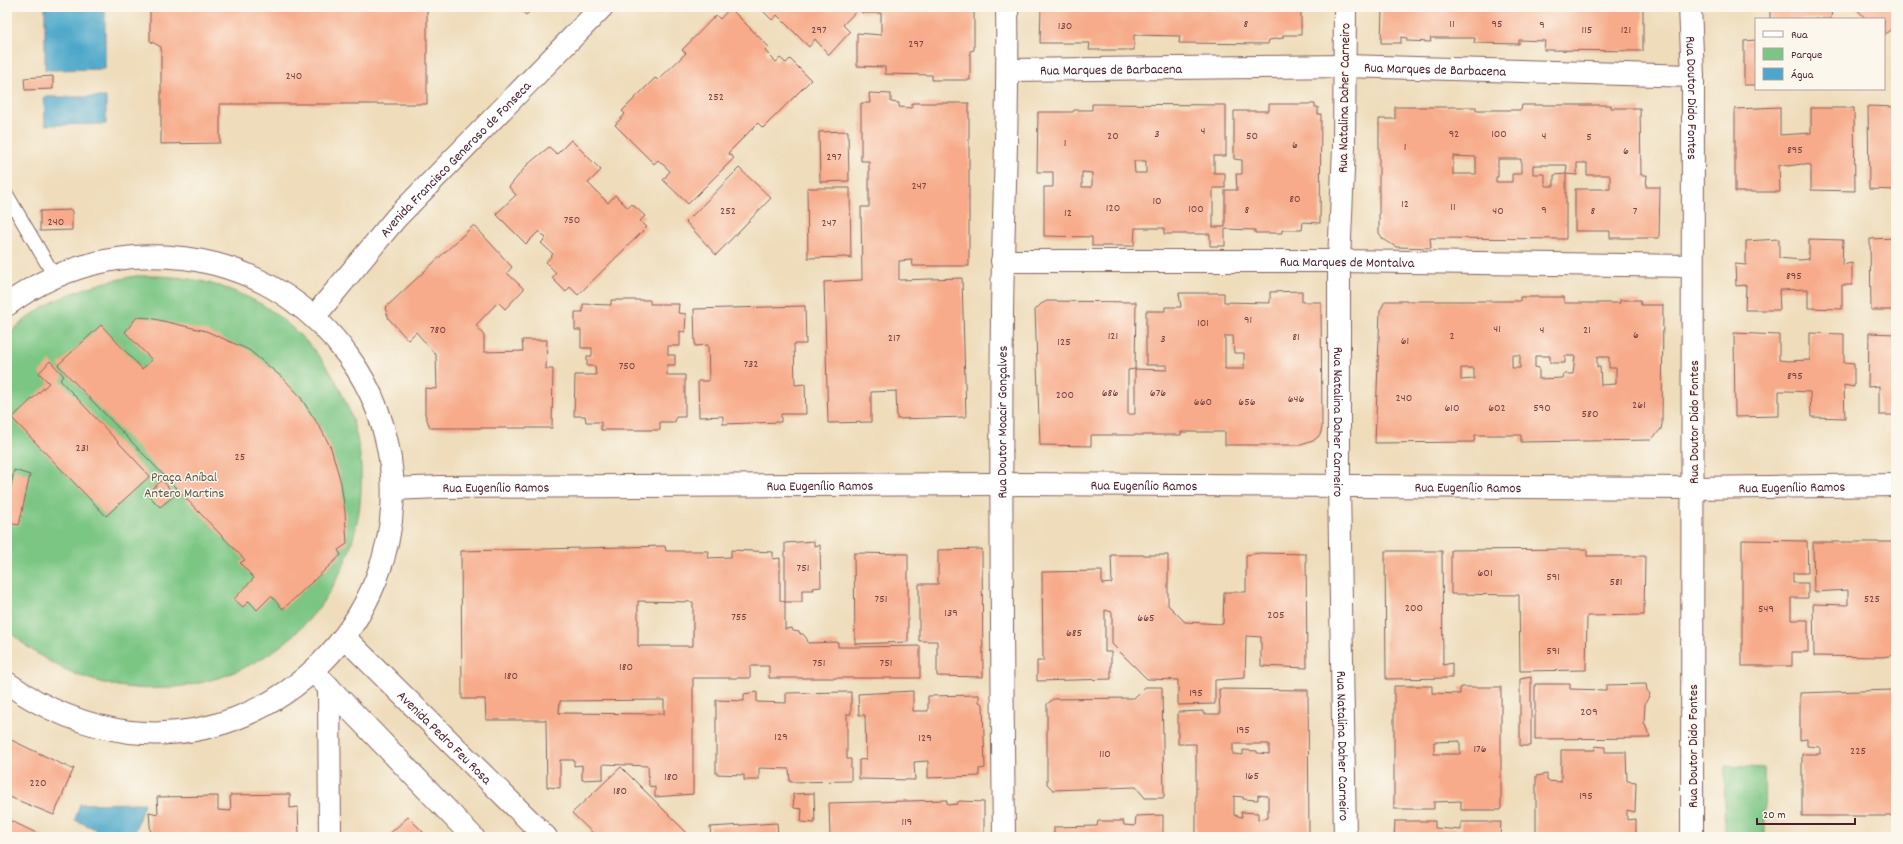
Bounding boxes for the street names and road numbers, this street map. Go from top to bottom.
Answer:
street label: Rua Natalina Daher Carneiro [1334,23,1356,173]
street label: Rua Doutor Dido Fontes [1679,36,1701,160]
street label: Rua Marques de Barbacena [1364,59,1507,83]
street label: Rua Marques de Barbacena [1040,60,1183,82]
street label: Avenida Francisco Generoso de Fonseca [376,77,537,243]
street label: Rua Marques de Montalva [1280,253,1415,274]
street label: Rua Doutor Moacir Gonçalves [993,345,1014,498]
street label: Rua Natalina Daher Carneiro [1327,347,1347,497]
street label: Rua Doutor Dido Fontes [1685,360,1705,484]
street label: Rua Eugenílio Ramos [766,477,874,497]
street label: Rua Eugenílio Ramos [1090,477,1198,497]
street label: Rua Eugenílio Ramos [442,478,550,499]
street label: Rua Eugenílio Ramos [1414,478,1522,499]
street label: Rua Eugenílio Ramos [1738,478,1846,499]
street label: Rua Natalina Daher Carneiro [1330,671,1353,821]
street label: Rua Doutor Dido Fontes [1684,684,1704,808]
street label: Avenida Pedro Feu Rosa [392,687,496,790]

